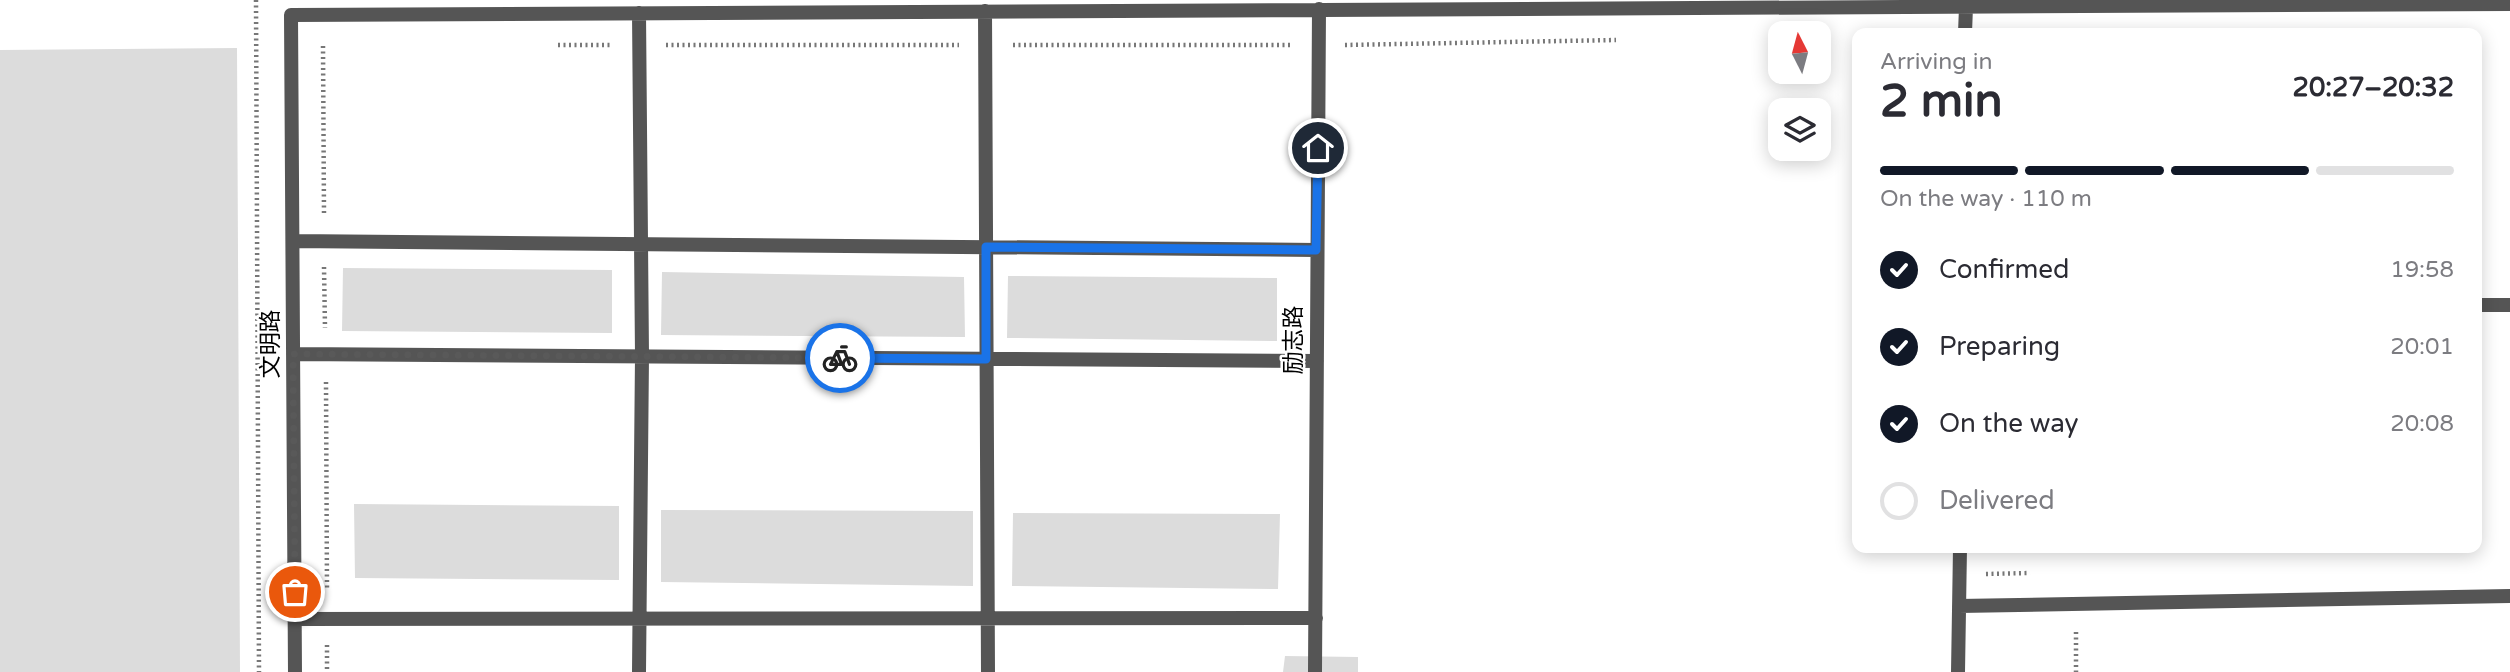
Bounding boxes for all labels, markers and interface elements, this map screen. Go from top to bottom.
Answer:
north arrow [1768,21,1830,84]
map controls [1768,21,1831,161]
text: Arriving in [1880,48,1993,76]
text: 20:27–20:32 [2293,72,2454,103]
text: 2 min [1880,74,2003,129]
button: layers [1768,98,1831,161]
pin [1288,118,1348,178]
icon: home [1299,129,1337,167]
text: On the way · 110 m [1880,185,2092,213]
icon: check [1880,251,1918,289]
text: Confirmed [1939,254,2069,285]
text: 19:58 [2390,256,2454,284]
street label: 励志路 [1280,306,1308,375]
street label: 文明路 [257,310,285,379]
courier [805,323,875,393]
icon: check [1880,328,1918,366]
text: Preparing [1939,331,2060,362]
text: 20:01 [2390,333,2454,361]
icon: bike [821,339,859,377]
icon: check [1880,405,1918,443]
text: On the way [1939,408,2079,439]
text: 20:08 [2390,410,2454,438]
text: Delivered [1939,485,2055,516]
pin [265,562,325,622]
icon: bag [276,573,314,611]

